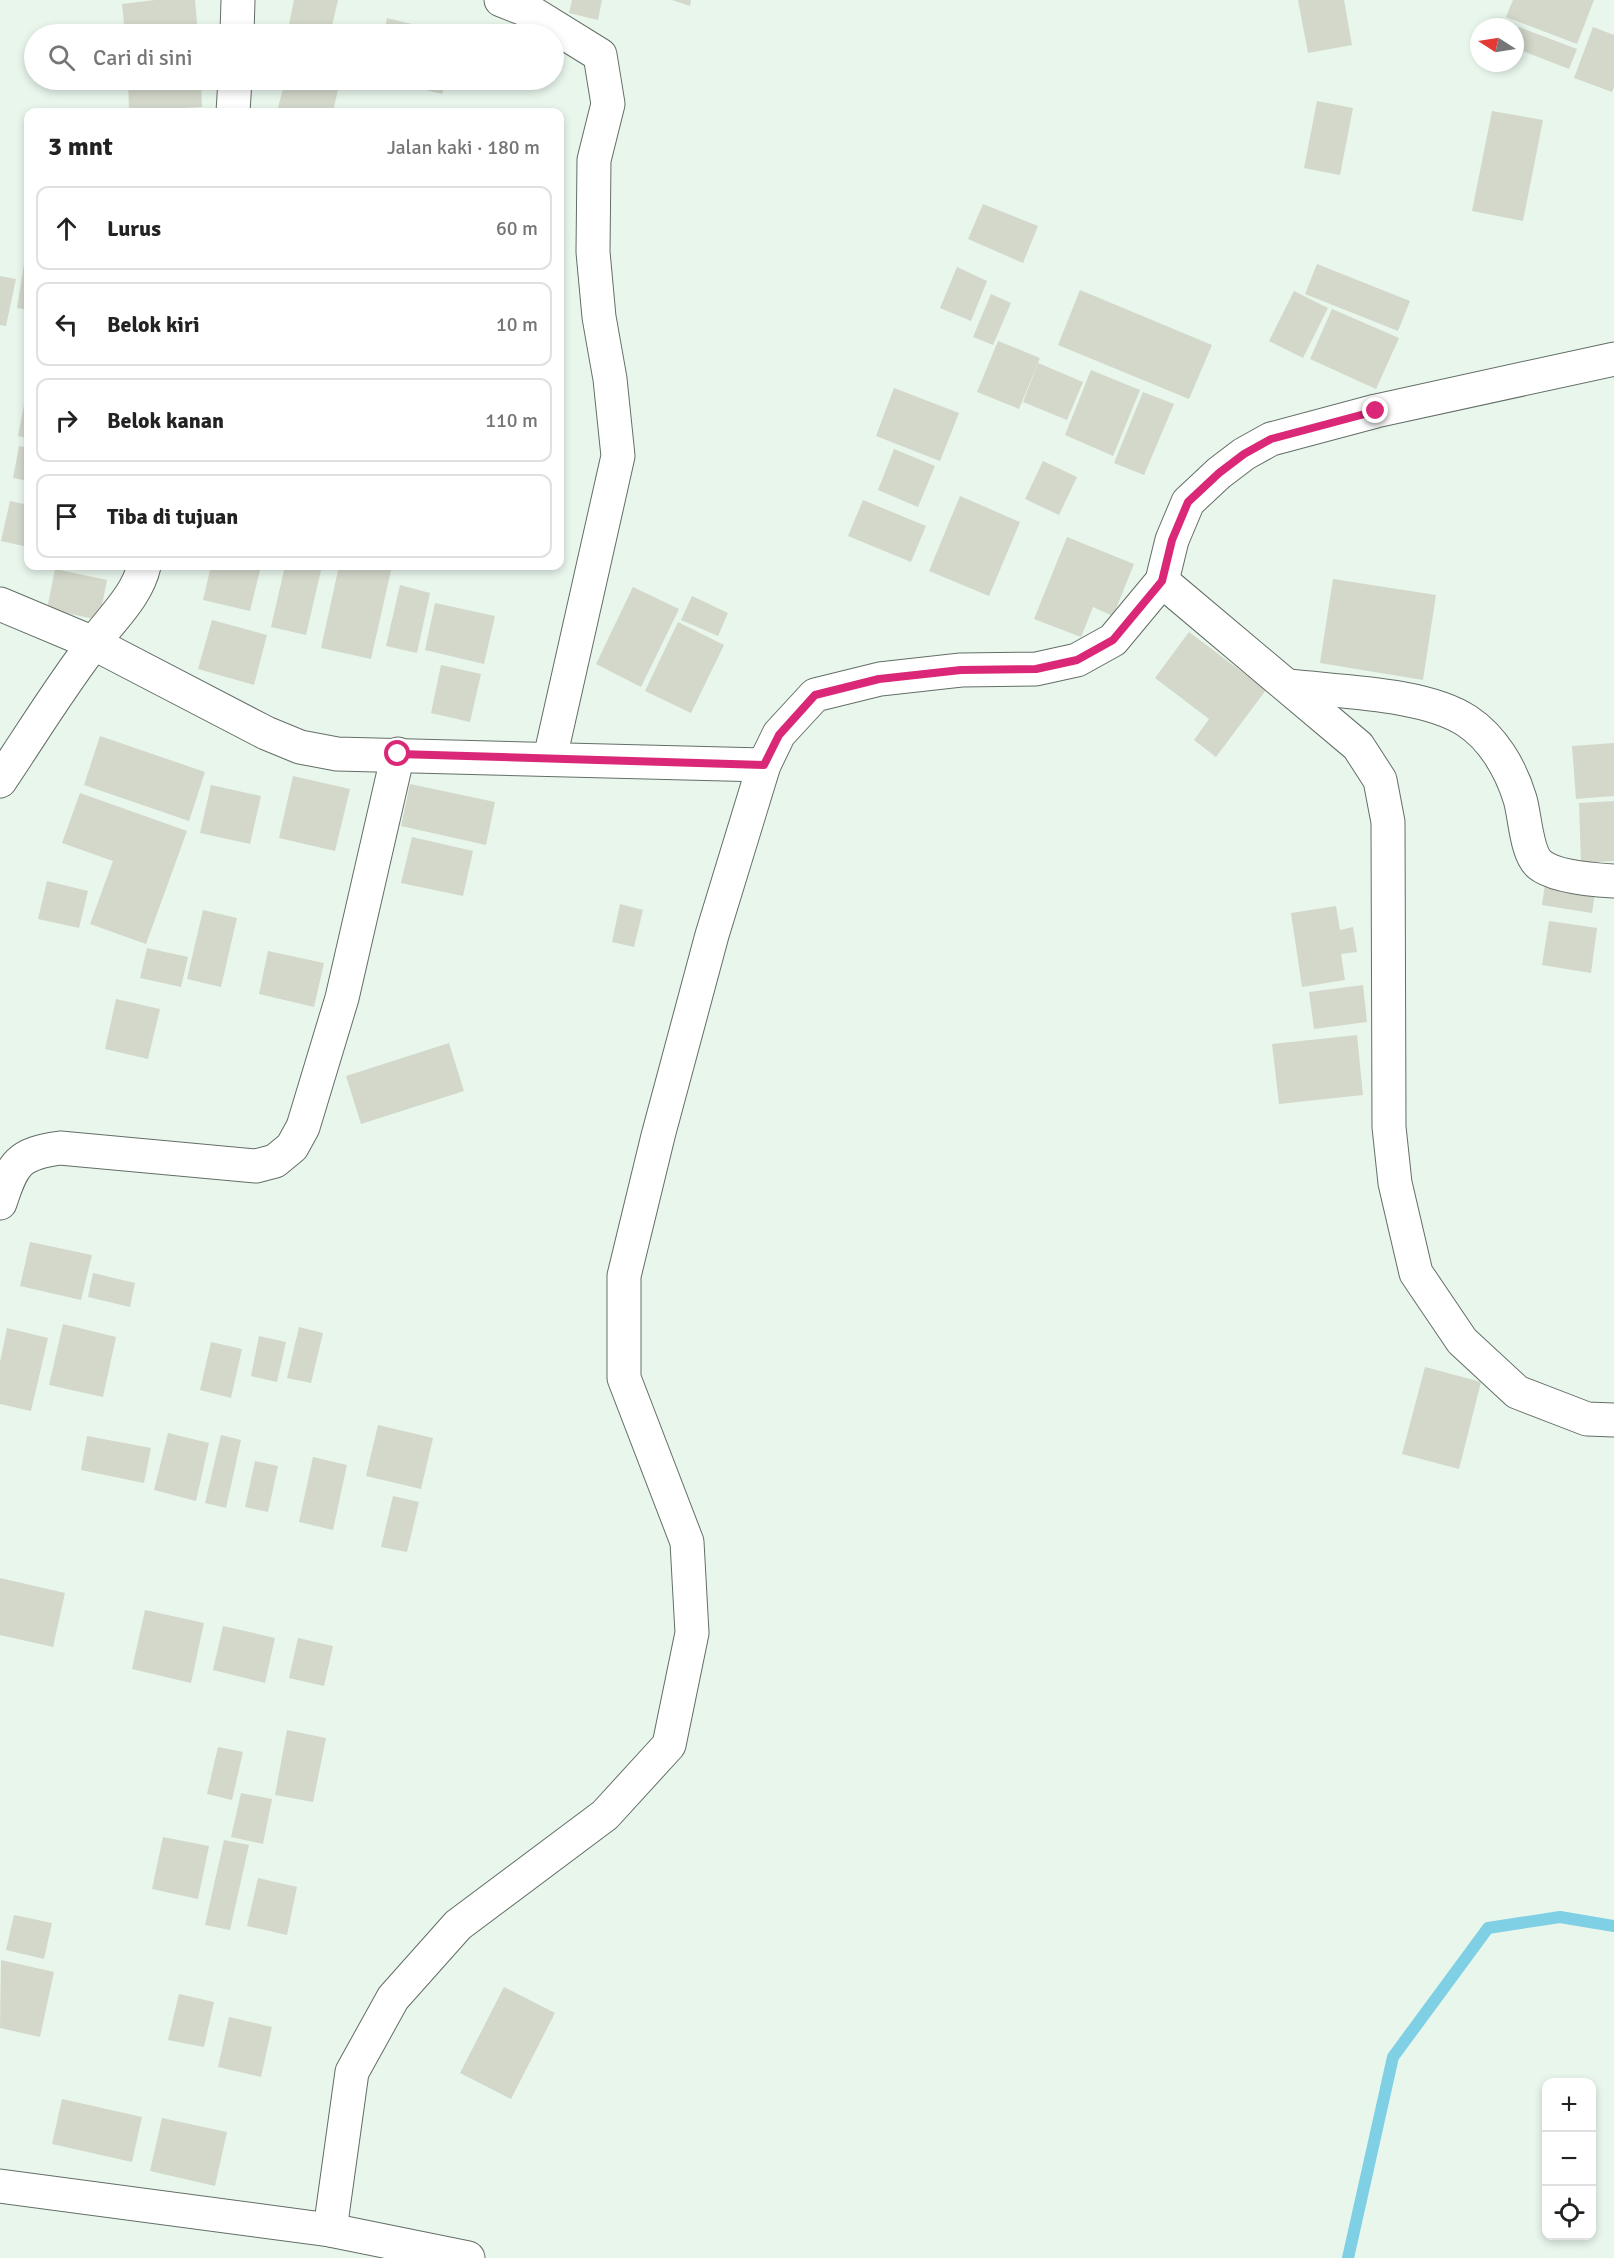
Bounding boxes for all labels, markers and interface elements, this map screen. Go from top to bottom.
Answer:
north arrow [1470,18,1524,72]
search box [24,24,564,90]
icon: search [45,41,78,74]
text: Cari di sini [93,44,193,71]
text: 3 mnt [48,131,113,163]
text: Jalan kaki · 180 m [387,135,540,160]
icon: ahead [50,212,83,245]
text: Lurus [107,215,161,242]
text: 60 m [496,216,538,241]
icon: left [50,308,83,341]
text: Belok kiri [107,311,200,338]
text: 10 m [496,312,538,337]
route end [1362,397,1388,423]
icon: right [50,404,83,437]
text: Belok kanan [107,407,224,434]
text: 110 m [485,408,538,433]
icon: arrive [50,500,83,533]
text: Tiba di tujuan [107,503,238,530]
route start [384,740,410,766]
map controls [1542,2078,1596,2240]
button: + [1542,2078,1596,2132]
button: − [1542,2132,1596,2186]
button: locate [1542,2186,1596,2240]

